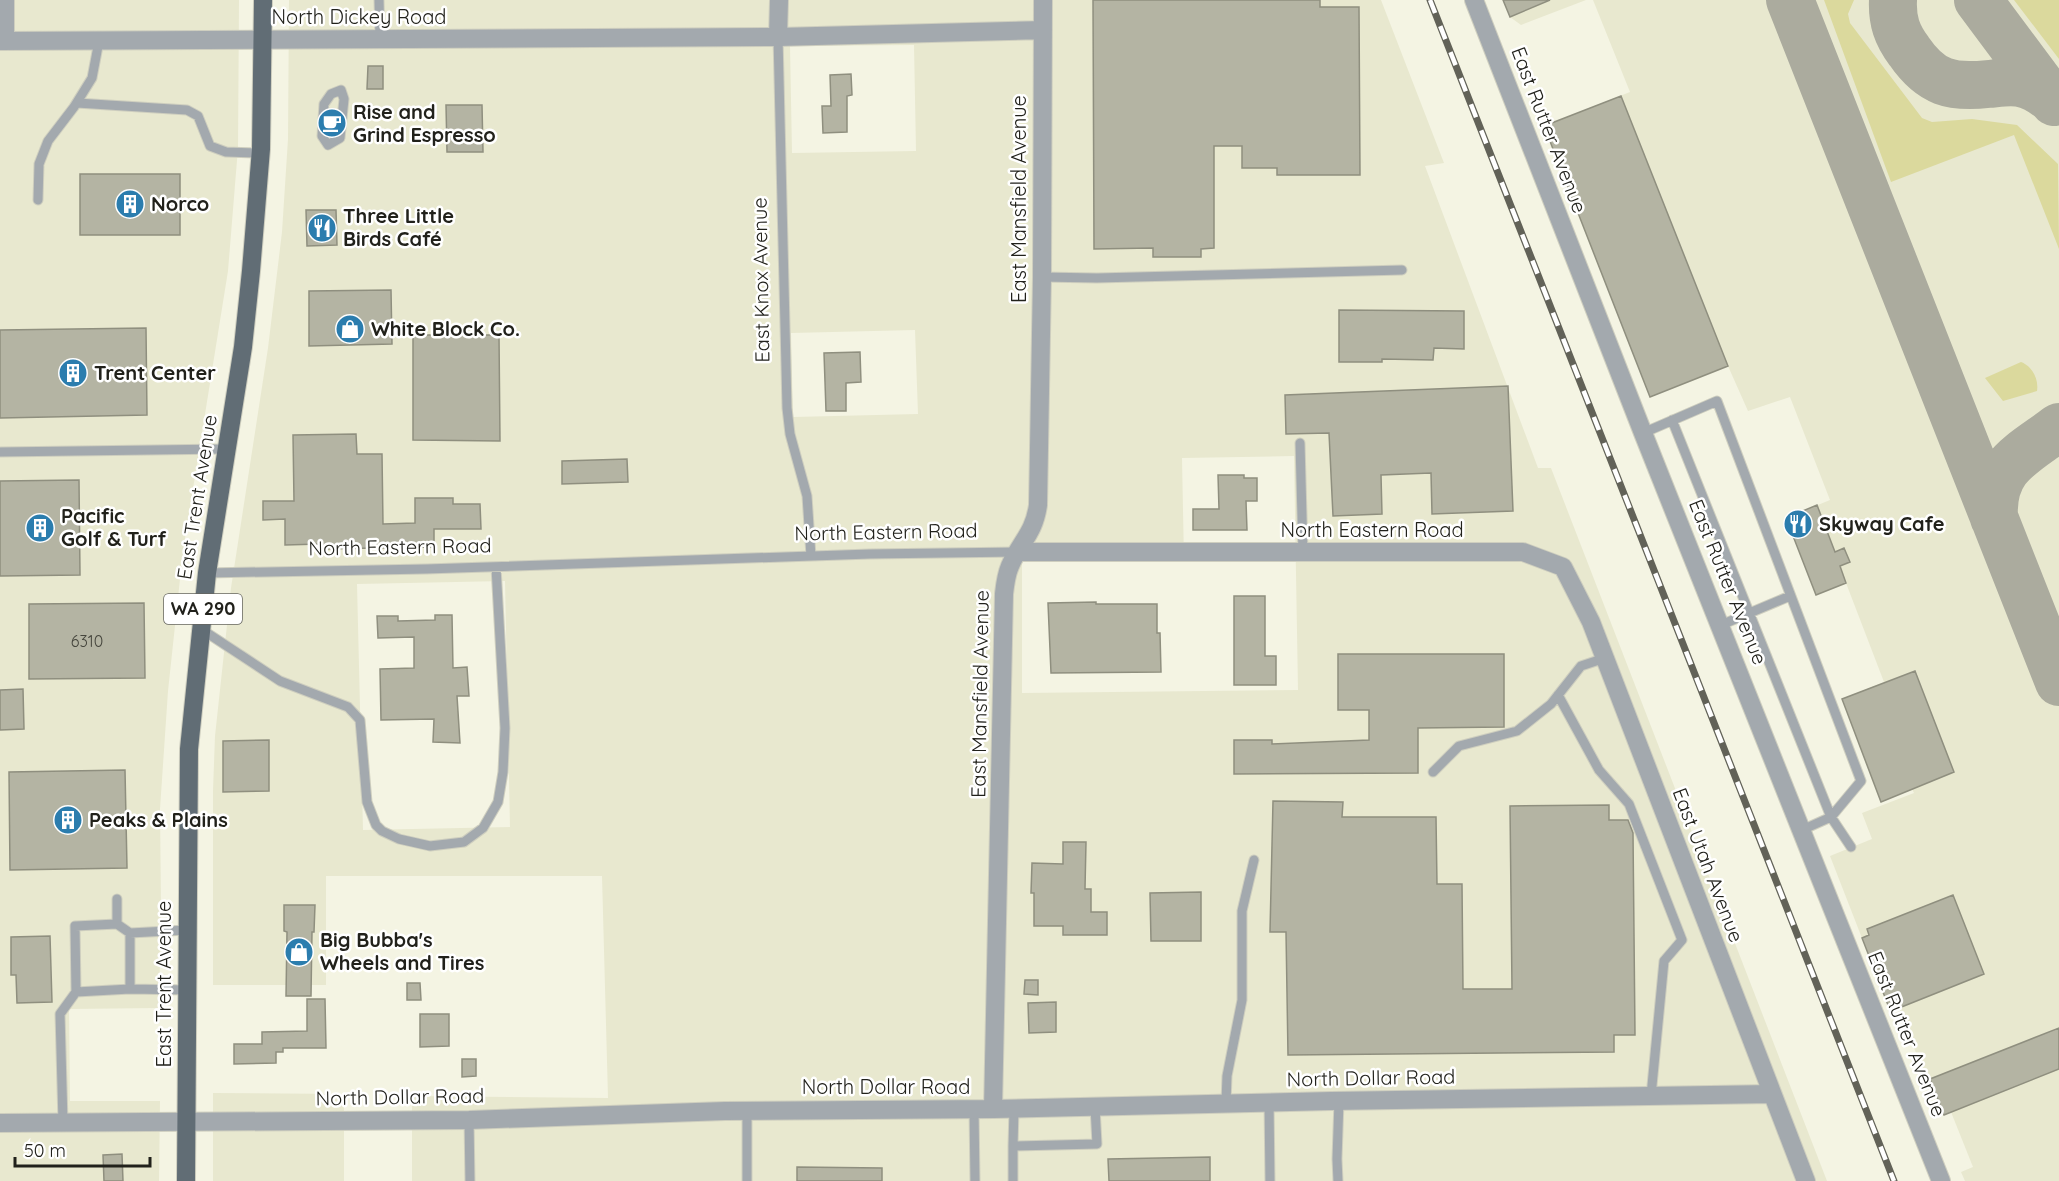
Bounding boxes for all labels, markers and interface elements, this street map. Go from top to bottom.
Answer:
street label: North Dickey Road [272,4,446,29]
street label: East Rutter Avenue [1506,43,1593,216]
street label: East Mansfield Avenue [1006,95,1031,303]
place label: Rise and Grind Espresso [353,99,496,147]
cafe icon: Rise and Grind Espresso [316,107,348,139]
building icon: Norco [114,188,146,220]
place label: Norco [151,191,209,216]
street label: East Knox Avenue [747,197,774,363]
place label: Three Little Birds Café [343,203,454,251]
restaurant icon: Three Little Birds Café [306,212,338,244]
shop icon: White Block Co. [334,313,366,345]
place label: White Block Co. [371,316,520,341]
building icon: Trent Center [57,357,89,389]
place label: Trent Center [94,360,216,385]
street label: East Trent Avenue [171,413,222,581]
street label: East Rutter Avenue [1684,496,1773,668]
place label: Pacific Golf & Turf [61,503,166,551]
restaurant icon: Skyway Cafe [1782,508,1814,540]
place label: Skyway Cafe [1819,511,1944,536]
building icon: Pacific Golf & Turf [24,512,56,544]
street label: North Eastern Road [794,517,978,546]
street label: North Eastern Road [1280,517,1464,542]
street label: North Eastern Road [308,532,492,561]
street label: East Mansfield Avenue [965,590,994,798]
road number: WA 290 [164,594,242,624]
house number: 6310 [71,631,103,651]
street label: East Utah Avenue [1668,784,1749,946]
building icon: Peaks & Plains [52,804,84,836]
place label: Peaks & Plains [89,807,228,832]
street label: East Trent Avenue [151,901,176,1067]
place label: Big Bubba's Wheels and Tires [320,927,484,975]
shop icon: Big Bubba's Wheels and Tires [283,936,315,968]
street label: East Rutter Avenue [1863,948,1952,1120]
street label: North Dollar Road [1286,1064,1456,1091]
street label: North Dollar Road [802,1074,970,1099]
street label: North Dollar Road [315,1083,485,1110]
scale bar [15,1130,150,1168]
text: 50 m [24,1139,66,1162]

